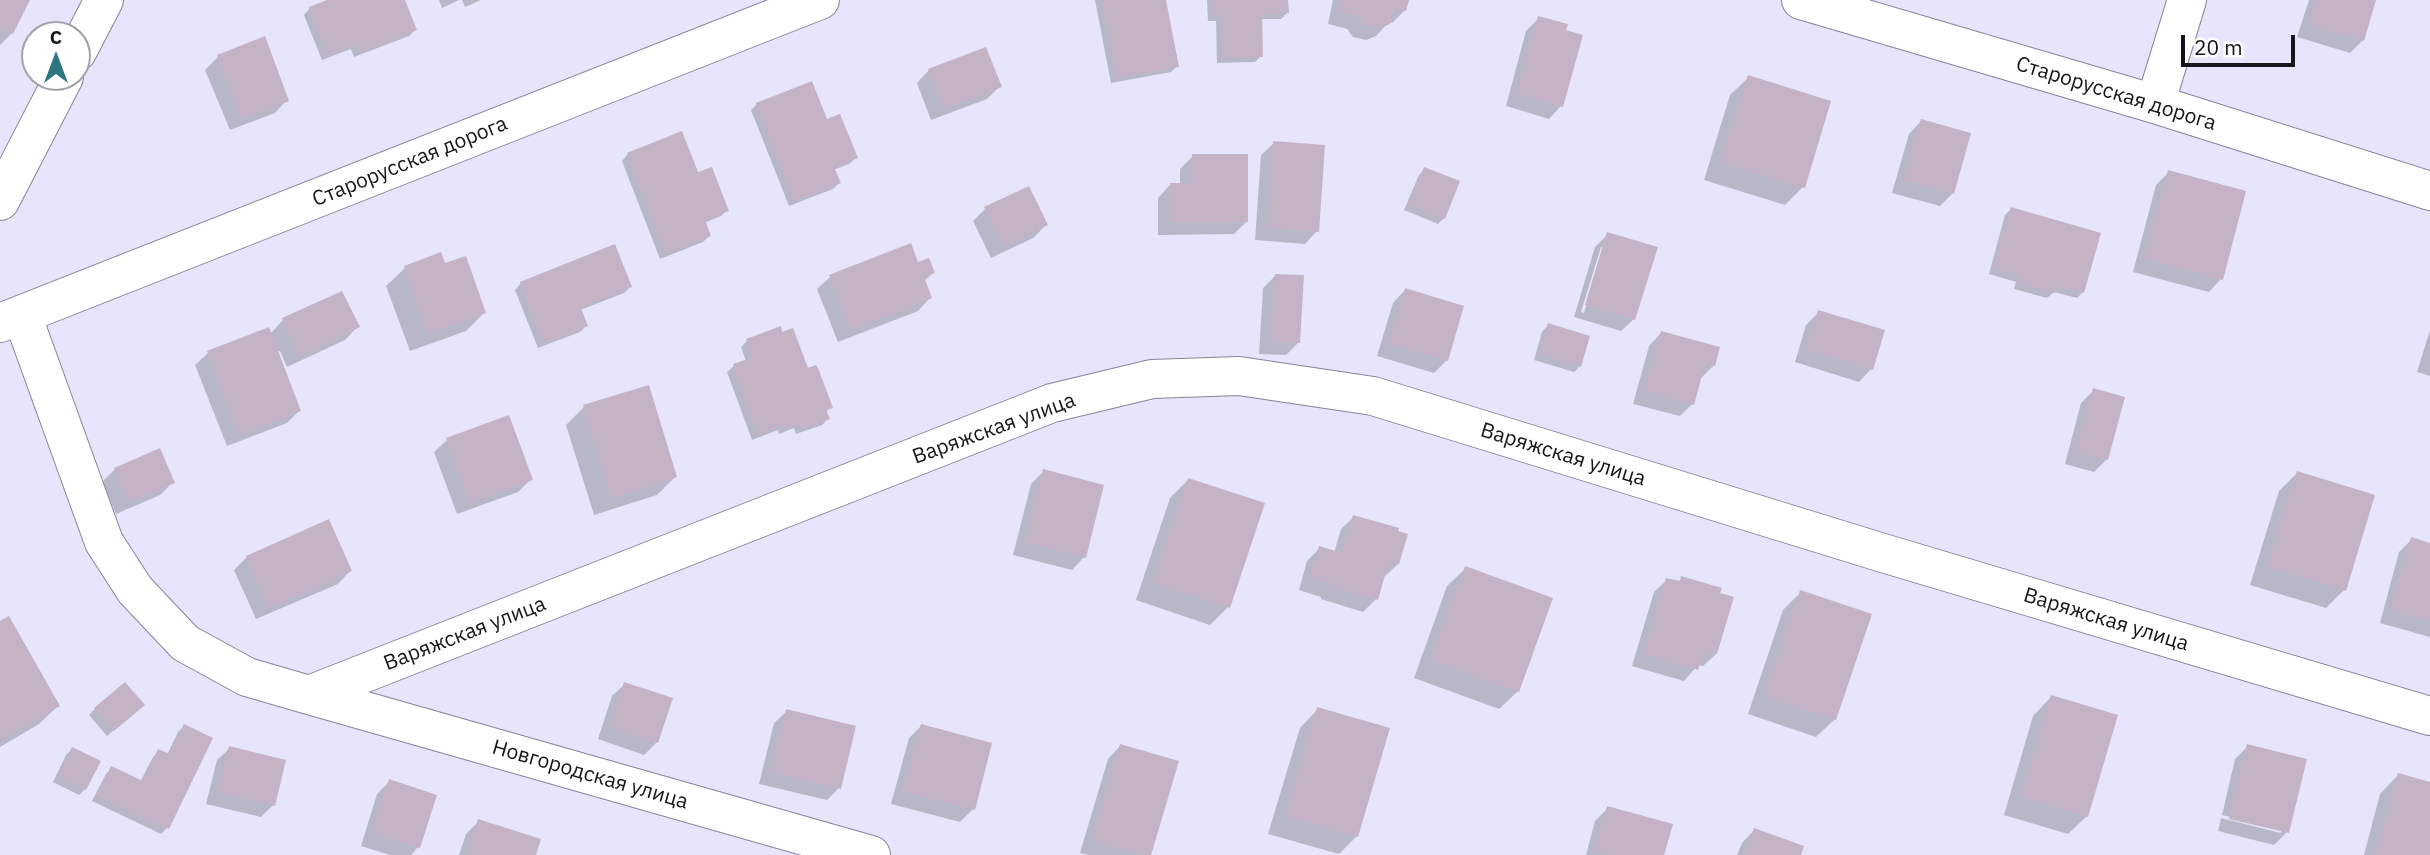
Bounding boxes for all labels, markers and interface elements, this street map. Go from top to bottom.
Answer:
north arrow [21,21,91,91]
scale bar [2185,21,2299,65]
text: С [50,25,62,49]
text: 20 m [2194,33,2243,61]
street label: Старорусская дорога [2013,52,2219,136]
street label: Старорусская дорога [309,111,511,213]
street label: Варяжская улица [909,388,1079,470]
street label: Варяжская улица [1477,418,1649,492]
street label: Варяжская улица [2020,583,2192,657]
street label: Варяжская улица [380,591,550,677]
street label: Новгородская улица [489,735,691,815]

